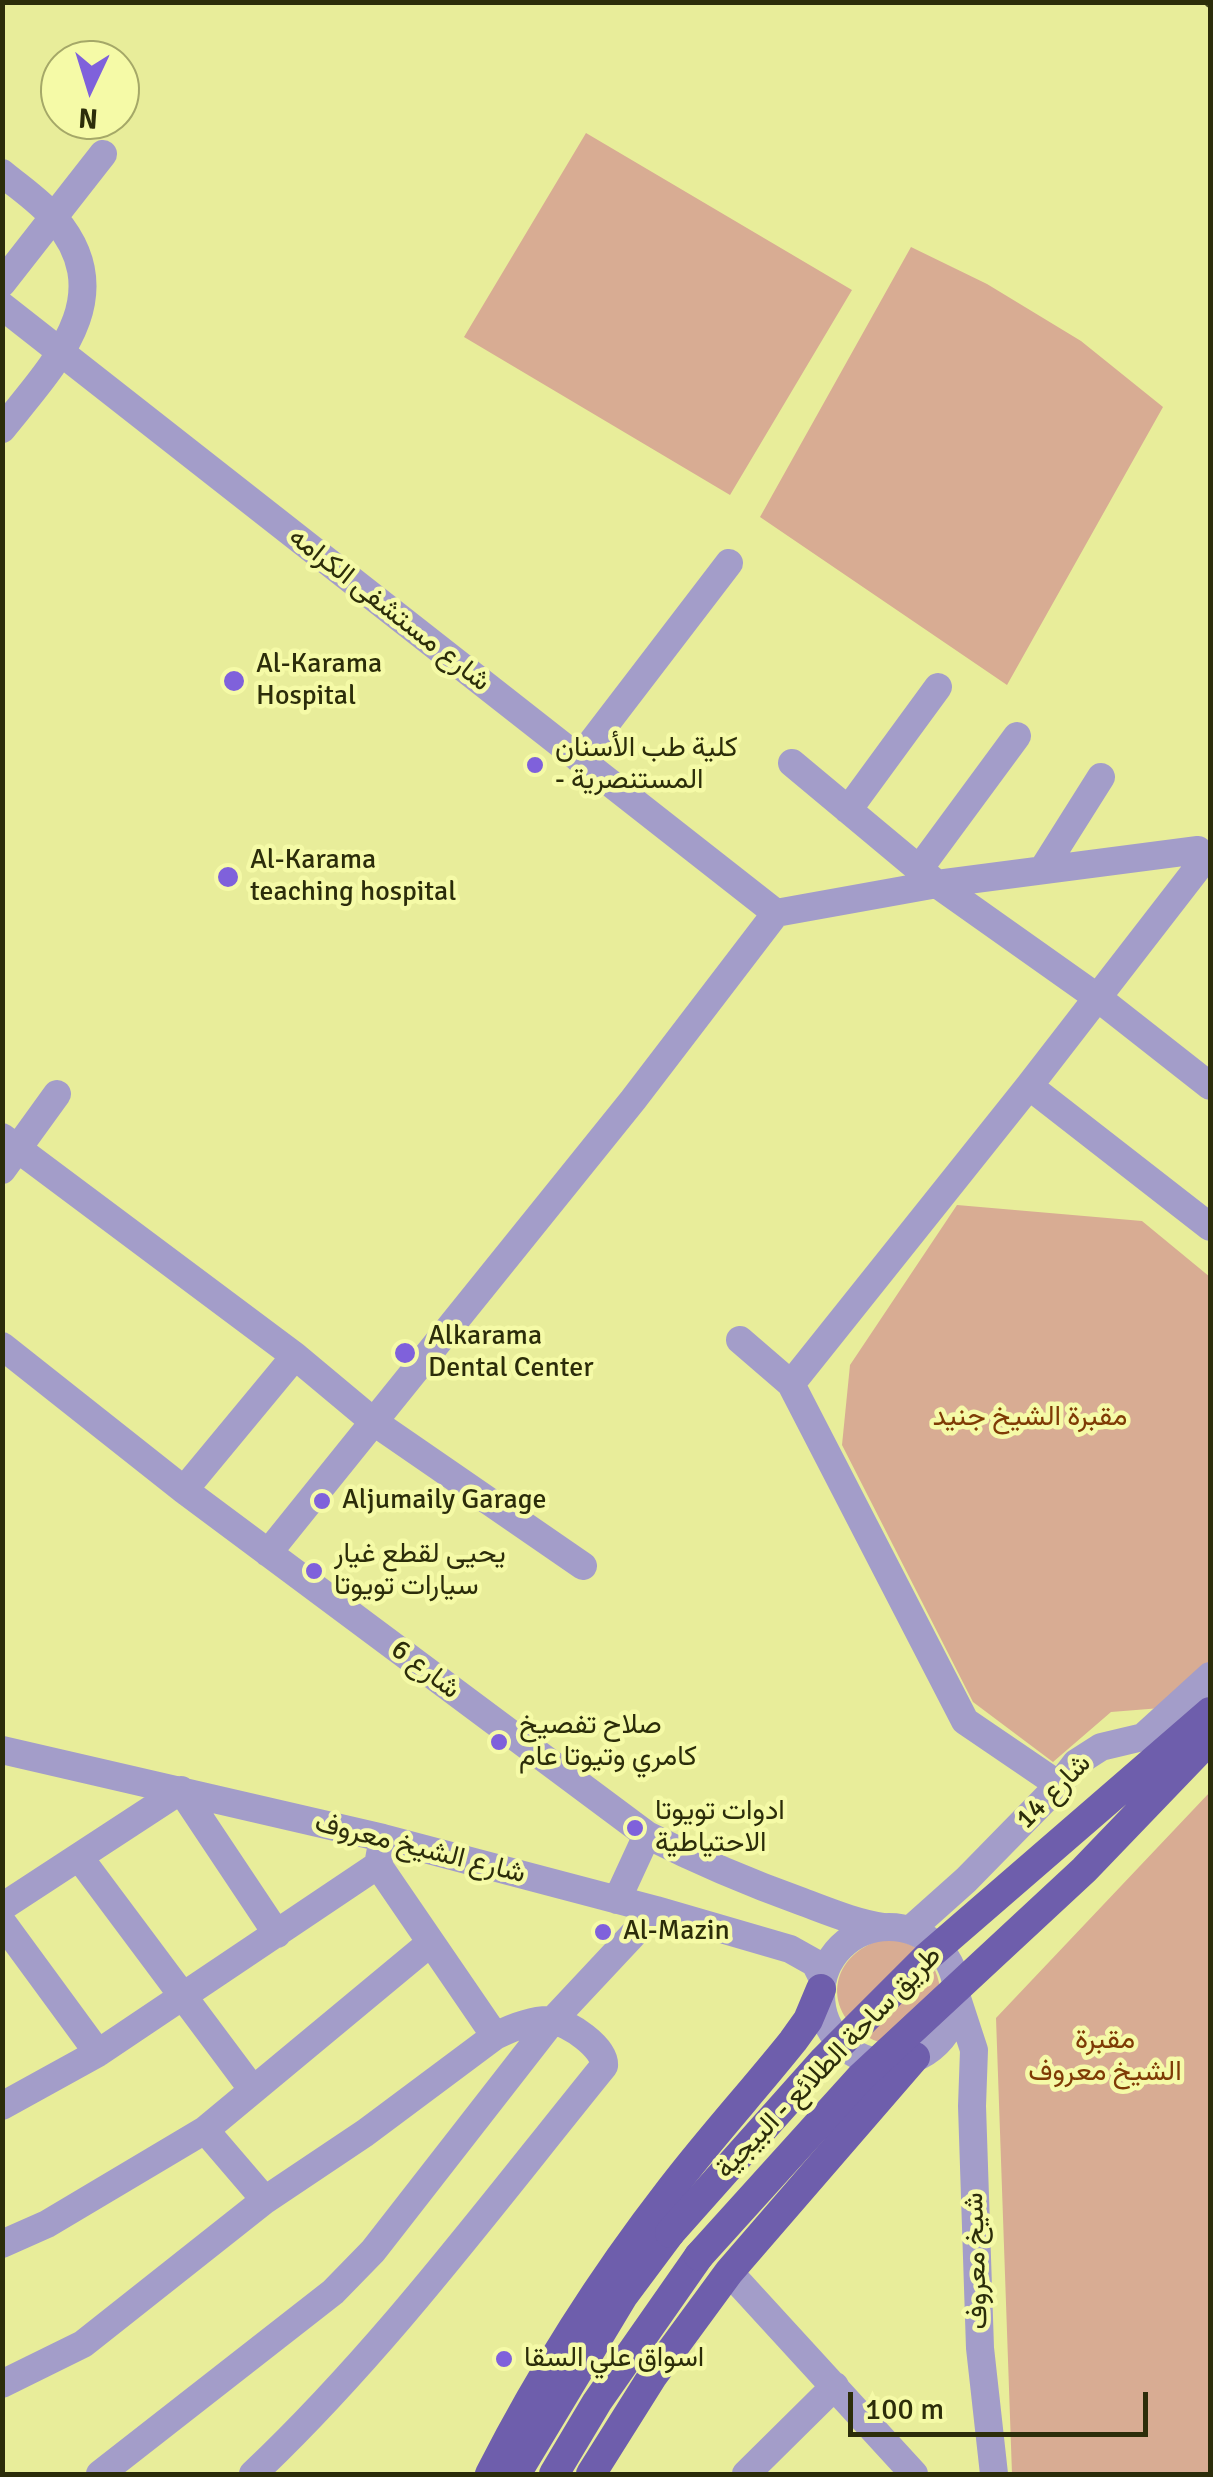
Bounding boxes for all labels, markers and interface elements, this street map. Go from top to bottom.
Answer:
north arrow [40,40,140,140]
text: N [77,100,99,136]
street label: شارع مستشفى الكرامه [281,521,497,699]
place label: Al-Karama Hospital [256,648,382,714]
marker: Al-Karama Hospital [221,668,247,694]
place label: كلية طب الأسنان - المستنصرية [555,732,738,798]
marker: كلية طب الأسنان - المستنصرية [524,754,546,776]
place label: Al-Karama teaching hospital [250,844,456,910]
marker: Al-Karama teaching hospital [215,864,241,890]
place label: Alkarama Dental Center [428,1320,594,1386]
marker: Alkarama Dental Center [392,1340,418,1366]
park label: مقبرة الشيخ جنيد [933,1401,1127,1435]
place label: Aljumaily Garage [342,1484,546,1518]
marker: Aljumaily Garage [311,1490,333,1512]
place label: يحيى لقطع غيار سيارات تويوتا [334,1538,506,1604]
marker: يحيى لقطع غيار سيارات تويوتا [303,1560,325,1582]
street label: شارع 6 [384,1633,466,1707]
place label: صلاح تفصيخ كامري وتيوتا عام [519,1709,697,1775]
marker: صلاح تفصيخ كامري وتيوتا عام [488,1731,510,1753]
street label: شارع 14 [1009,1747,1099,1837]
place label: ادوات تويوتا الاحتياطية [655,1795,785,1861]
street label: شارع الشيخ معروف [311,1807,529,1891]
marker: ادوات تويوتا الاحتياطية [624,1817,646,1839]
place label: Al-Mazin [623,1915,730,1949]
marker: Al-Mazin [592,1921,614,1943]
street label: طريق ساحة الطلائع - البيجية [709,1940,949,2186]
park label: مقبرة الشيخ معروف [1028,2024,1182,2090]
street label: شیخ معروف [958,2192,996,2330]
place label: اسواق علي السقا [524,2342,704,2376]
marker: اسواق علي السقا [493,2348,515,2370]
scale bar [853,2372,1153,2434]
text: 100 m [865,2391,944,2428]

